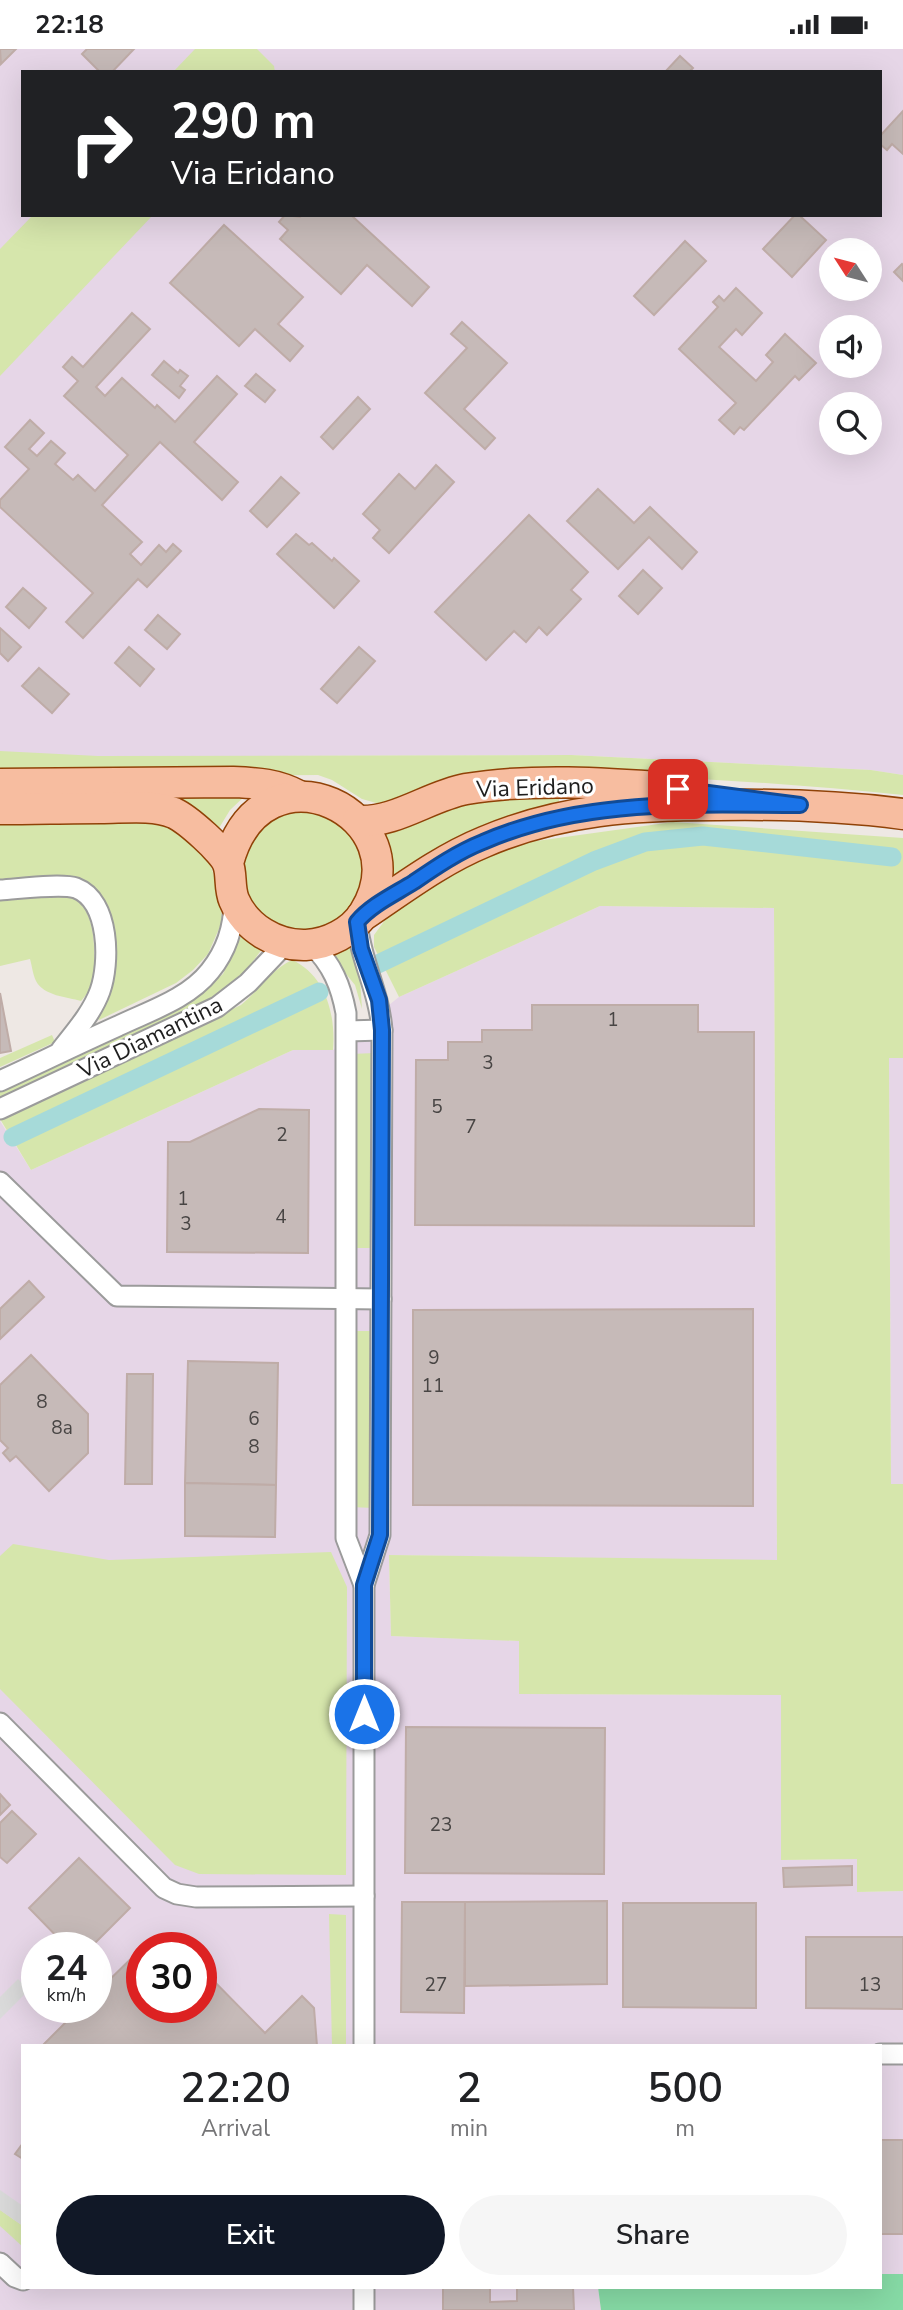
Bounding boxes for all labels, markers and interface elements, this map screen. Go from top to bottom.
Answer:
text: 22:18 [35,7,104,42]
text: 290 m [171,88,315,155]
icon: right [56,98,147,189]
text: Via Eridano [171,152,335,195]
north arrow [819,238,882,301]
map controls [819,238,882,455]
button: sound [819,315,882,378]
button: search [819,392,882,455]
pin [648,759,708,819]
street label: Via Eridano [475,770,594,805]
icon: arrive [659,770,697,808]
street label: Via Diamantina [72,989,228,1086]
house number: 1 [607,1007,619,1033]
house number: 3 [482,1050,494,1076]
house number: 5 [431,1094,443,1120]
house number: 7 [465,1114,477,1140]
house number: 2 [276,1122,288,1148]
house number: 1 [177,1186,189,1212]
house number: 4 [275,1204,287,1230]
house number: 3 [180,1211,192,1237]
house number: 9 [428,1345,440,1371]
house number: 11 [422,1373,444,1399]
house number: 8 [36,1389,48,1415]
house number: 6 [248,1406,260,1432]
house number: 8a [51,1415,73,1441]
house number: 8 [248,1434,260,1460]
position arrow [327,1677,401,1751]
house number: 23 [430,1812,452,1838]
speed limit sign: 30 [126,1932,217,2023]
text: 24 [45,1945,88,1992]
house number: 27 [425,1972,447,1998]
house number: 13 [859,1972,881,1998]
text: km/h [47,1983,86,2007]
text: 22:20 [180,2060,291,2117]
text: 2 [456,2060,482,2117]
text: 500 [647,2060,723,2117]
text: Arrival [201,2113,270,2144]
text: min [450,2113,488,2144]
text: m [675,2113,695,2144]
button: Exit [56,2195,445,2275]
button: Share [459,2195,847,2275]

